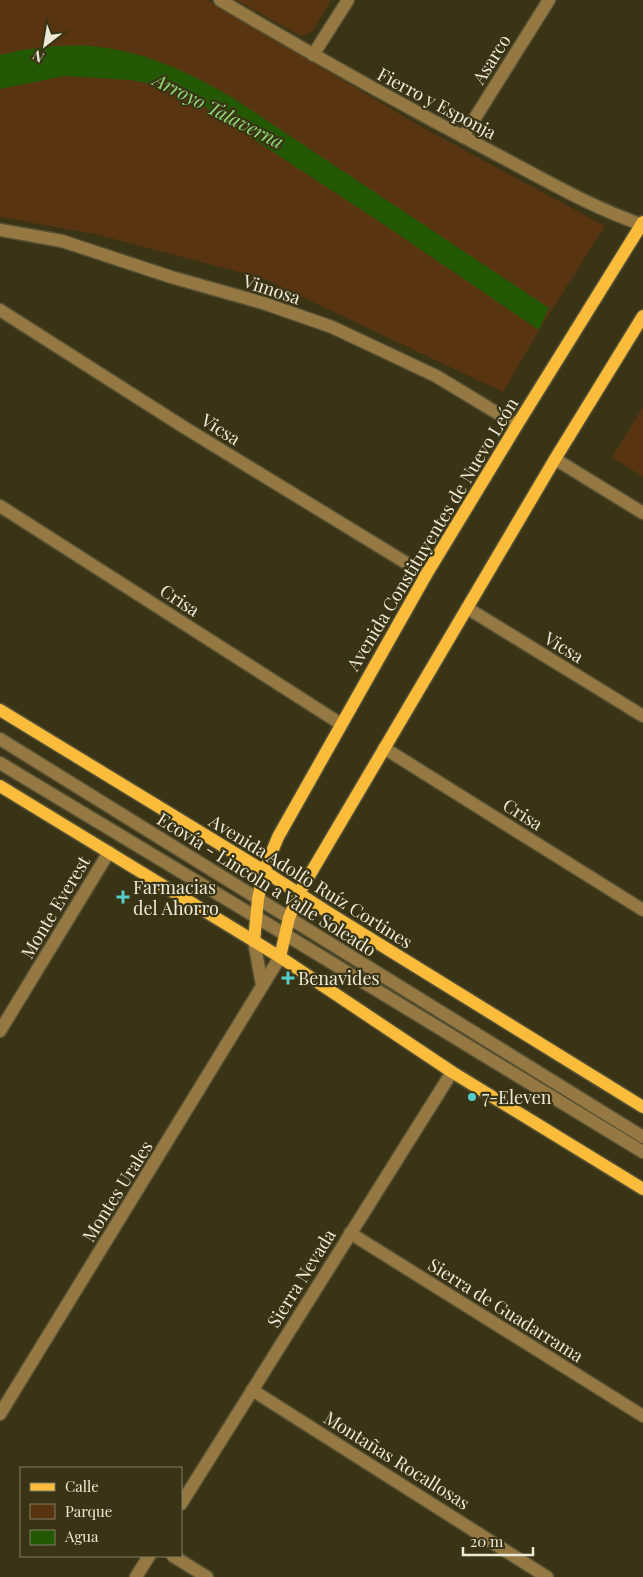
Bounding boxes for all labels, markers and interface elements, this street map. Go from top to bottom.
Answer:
north arrow [20,20,70,70]
street label: Asarco [466,29,516,89]
text: N [29,46,47,67]
street label: Fierro y Esponja [373,62,501,144]
water label: Arroyo Talaverna [148,65,289,154]
street label: Vimosa [239,268,304,310]
street label: Avenida Constituyentes de Nuevo León [340,393,523,676]
street label: Vicsa [196,407,245,450]
street label: Crisa [156,578,204,622]
street label: Vicsa [539,625,588,668]
street label: Crisa [499,793,547,836]
street label: Ecovía - Lincoln a Valle Soleado [153,807,381,962]
street label: Avenida Adolfo Ruíz Cortines [204,808,417,953]
street label: Monte Everest [15,851,95,963]
place label: Farmacias del Ahorro [133,875,219,920]
marker: Farmacias del Ahorro [117,891,129,903]
place label: Benavides [298,966,380,990]
marker: Benavides [282,972,294,984]
place label: 7-Eleven [482,1085,552,1109]
marker: 7-Eleven [466,1091,478,1103]
street label: Montes Urales [76,1136,158,1246]
street label: Sierra Nevada [261,1224,341,1332]
street label: Sierra de Guadarrama [424,1252,588,1368]
street label: Montañas Rocallosas [319,1405,475,1515]
legend [20,1467,182,1557]
text: Calle [65,1476,99,1496]
text: Parque [65,1501,112,1521]
scale bar [463,1524,533,1556]
text: Agua [64,1526,99,1546]
text: 20 m [470,1531,504,1551]

